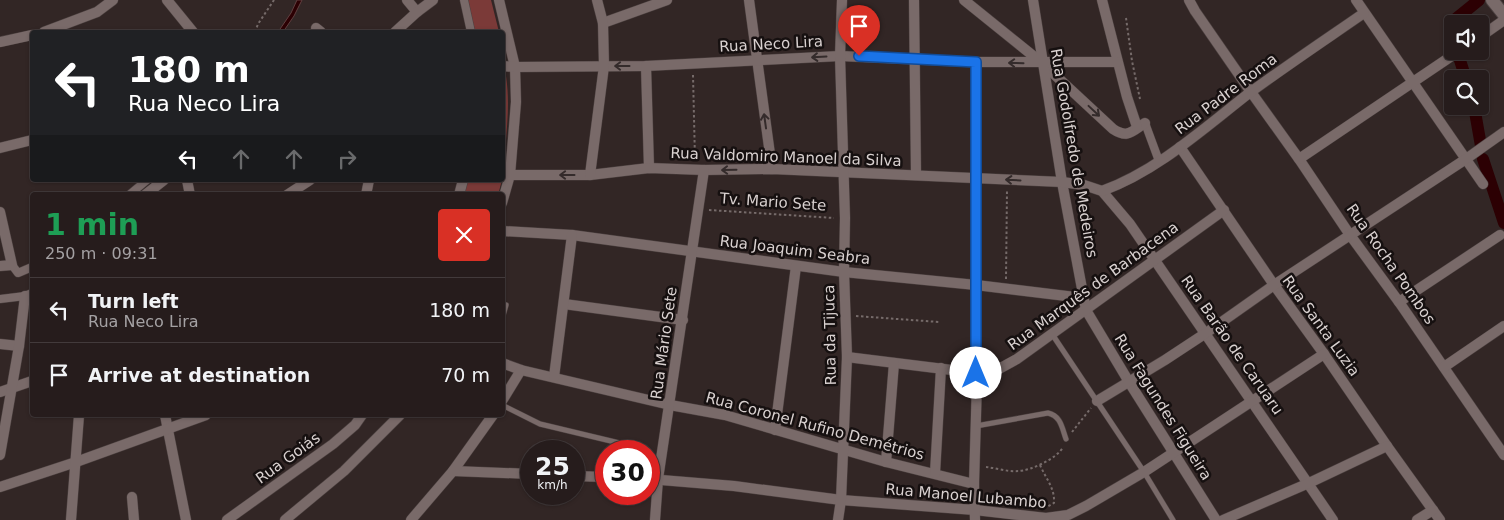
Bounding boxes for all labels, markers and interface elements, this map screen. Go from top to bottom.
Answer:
pin [838,5,880,56]
icon: arrive [845,12,873,40]
map controls [1444,15,1489,115]
button: sound [1444,15,1489,60]
street label: Rua Neco Lira [719,32,823,56]
street label: Rua Godolfredo de Medeiros [1047,47,1101,259]
icon: left [45,50,110,115]
text: 180 m [128,50,250,90]
street label: Rua Padre Roma [1172,50,1280,138]
one-way arrow [811,52,827,61]
one-way arrow [1008,58,1024,67]
one-way arrow [614,61,630,71]
button: search [1444,70,1489,115]
text: Rua Neco Lira [128,91,280,116]
one-way arrow [1088,105,1101,117]
one-way arrow [760,113,770,129]
street label: Rua Valdomiro Manoel da Silva [670,144,902,170]
icon: left [174,145,202,173]
icon: ahead [227,145,255,173]
icon: ahead [280,145,308,173]
icon: right [333,145,361,173]
one-way arrow [721,165,737,175]
one-way arrow [559,170,575,180]
one-way arrow [1006,175,1022,184]
street label: Tv. Mario Sete [718,189,827,215]
street label: Rua Rocha Pombos [1343,200,1439,328]
text: 1 min [45,207,139,242]
button: close [438,209,490,261]
street label: Rua Marquês de Barbacena [1004,218,1182,354]
street label: Rua Joaquim Seabra [719,232,871,268]
text: 250 m · 09:31 [45,244,158,263]
street label: Rua Barão de Caruaru [1177,272,1287,418]
street label: Rua Santa Luzia [1278,272,1364,380]
street label: Rua da Tijuca [820,285,840,385]
street label: Rua Mário Sete [647,286,681,400]
text: Turn left [88,290,179,312]
icon: left [45,296,73,324]
text: 180 m [429,299,490,321]
text: Rua Neco Lira [88,312,199,331]
street label: Rua Fagundes Figueira [1111,331,1215,483]
position arrow [949,346,1001,398]
icon: arrive [45,361,73,389]
text: Arrive at destination [88,364,310,386]
text: 70 m [441,364,490,386]
street label: Rua Coronel Rufino Demétrios [704,388,926,464]
street label: Rua Goiás [252,429,324,487]
speed limit sign: 30 [595,440,660,505]
text: 25 [535,452,570,481]
text: km/h [537,478,568,492]
street label: Rua Manoel Lubambo [885,480,1047,512]

